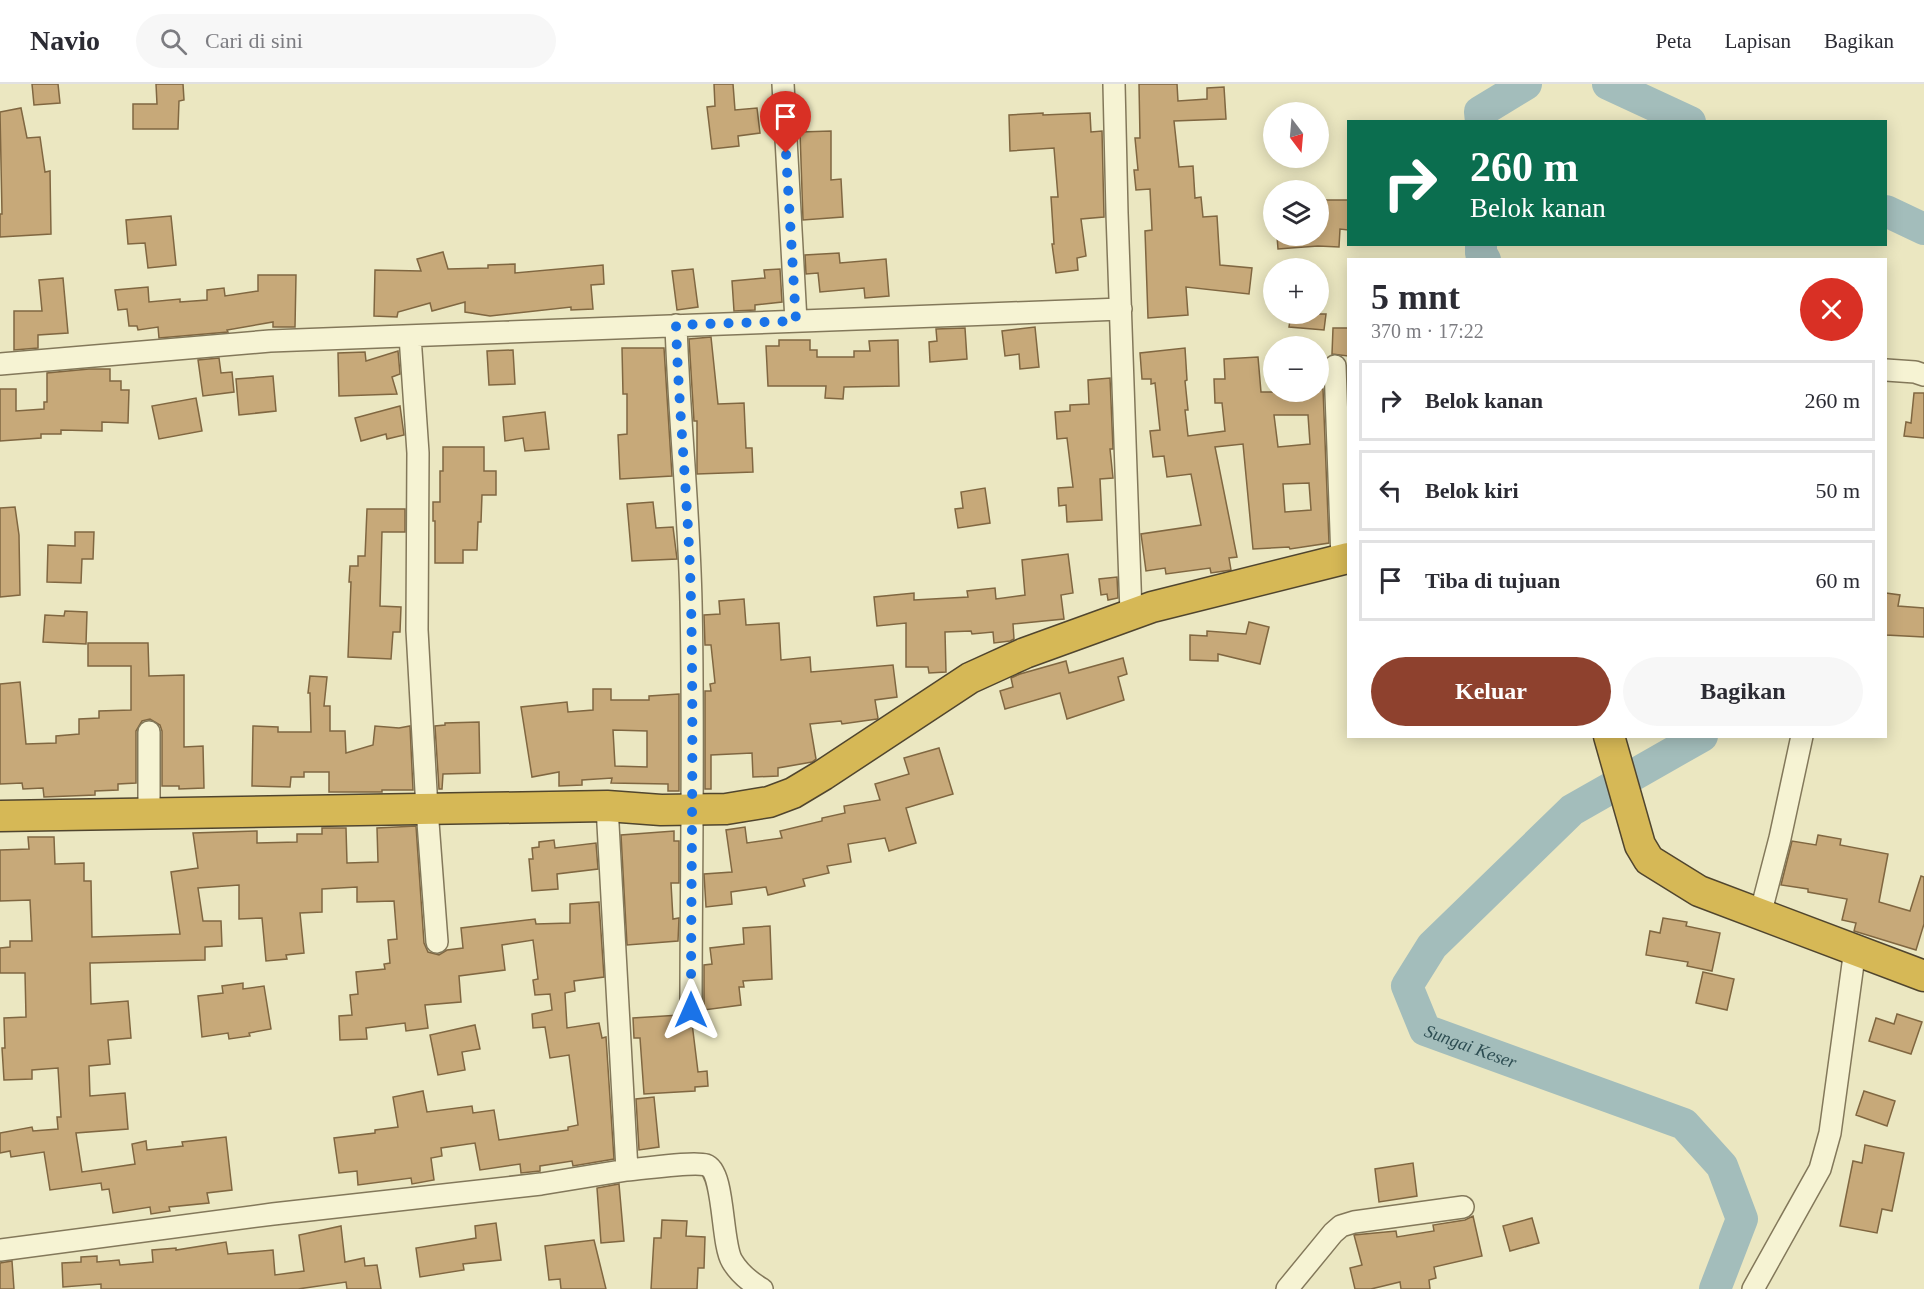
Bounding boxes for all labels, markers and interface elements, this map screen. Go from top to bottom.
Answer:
search box [136,14,556,68]
text: Navio [30,25,100,56]
icon: search [157,25,190,58]
text: Cari di sini [205,28,303,53]
text: Peta [1655,29,1692,53]
text: Lapisan [1725,29,1791,53]
text: Bagikan [1824,29,1894,53]
pin [760,91,811,153]
icon: arrive [769,100,802,133]
north arrow [1263,102,1329,168]
map controls [1263,102,1329,402]
icon: right [1371,144,1449,222]
text: 260 m [1470,144,1579,190]
button: layers [1263,180,1329,246]
text: Belok kanan [1470,193,1606,223]
button: + [1263,258,1329,324]
text: 5 mnt [1371,277,1460,317]
button: close [1800,278,1863,341]
text: 370 m · 17:22 [1371,320,1484,342]
button: − [1263,336,1329,402]
icon: right [1374,384,1407,417]
text: Belok kanan [1425,388,1543,413]
text: 260 m [1804,388,1860,413]
icon: left [1374,474,1407,507]
text: Belok kiri [1425,478,1519,503]
text: 50 m [1815,478,1860,503]
icon: arrive [1374,564,1407,597]
text: Tiba di tujuan [1425,568,1560,593]
text: 60 m [1815,568,1860,593]
button: Keluar [1371,657,1611,726]
button: Bagikan [1623,657,1863,726]
position arrow [659,978,723,1042]
water label: Sungai Keser [1422,1021,1520,1073]

